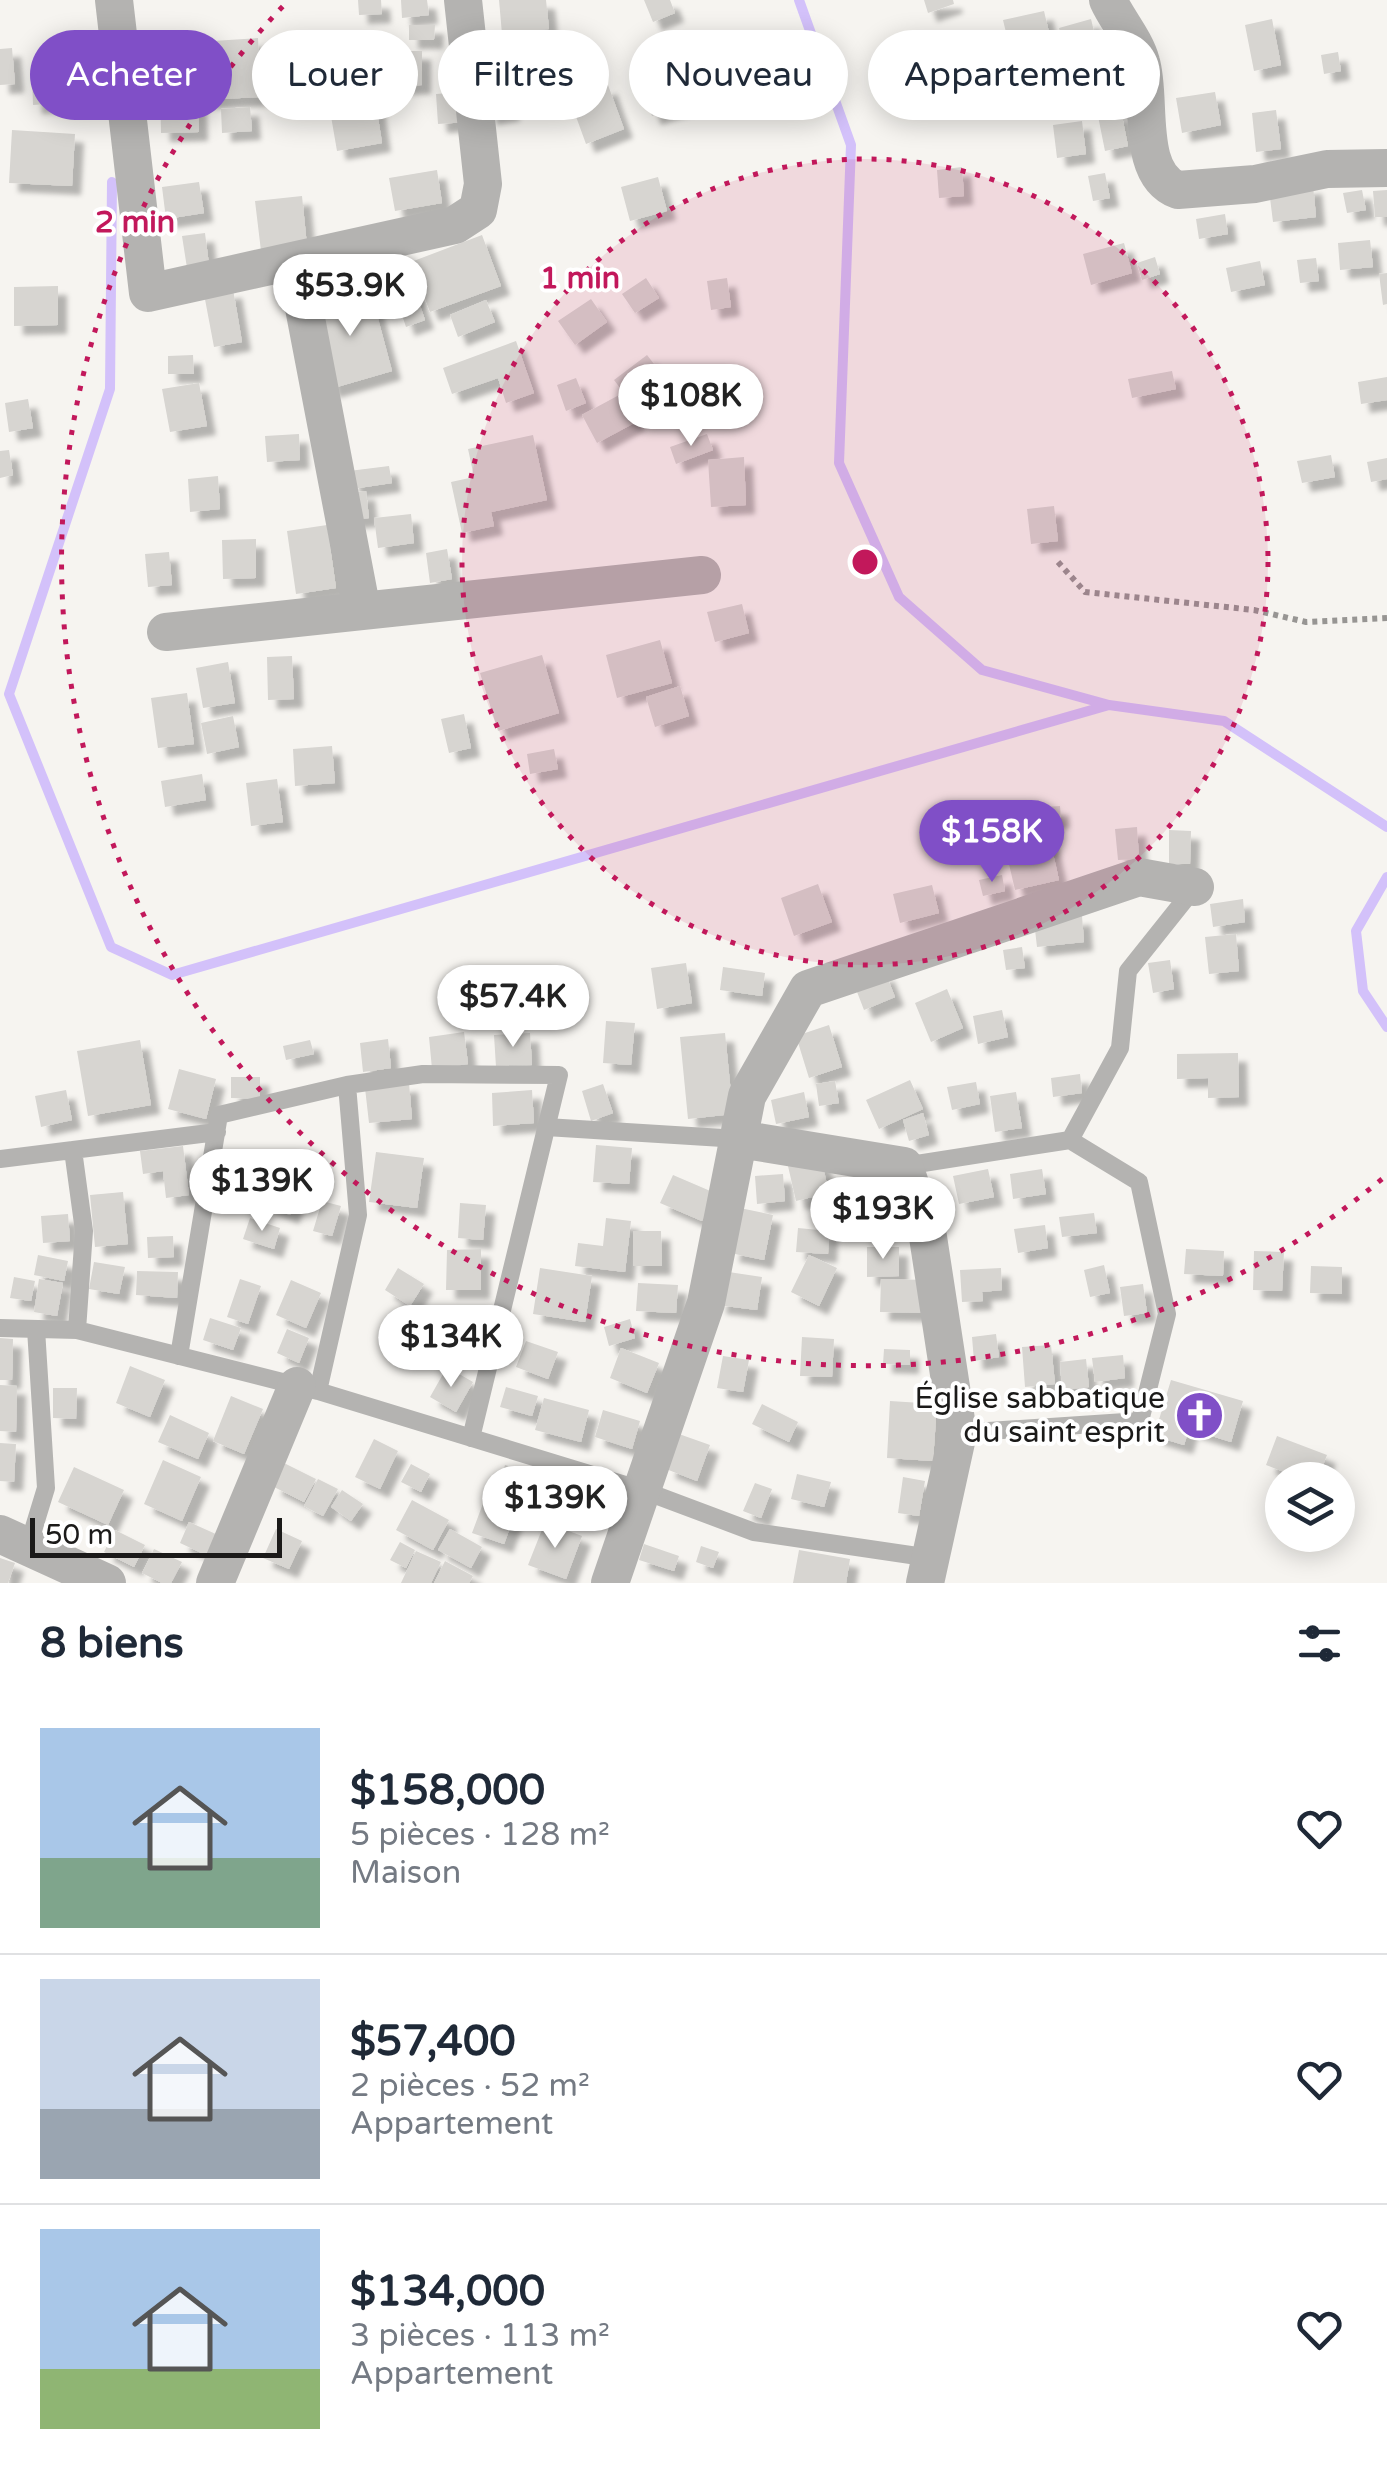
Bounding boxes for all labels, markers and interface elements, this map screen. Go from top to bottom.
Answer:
chip: Acheter [30,30,232,120]
chip: Louer [252,30,418,120]
chip: Filtres [438,30,609,120]
chip: Nouveau [629,30,848,120]
chip: Appartement [868,30,1160,120]
text: 2 min [95,204,175,241]
pin: $53.9K [269,254,431,339]
text: 1 min [540,260,620,297]
text: $53.9K [295,267,405,305]
pin: $108K [621,364,761,449]
text: $108K [640,377,742,415]
centre of rings [847,544,883,580]
pin: $158K [922,800,1062,885]
text: $158K [941,813,1043,851]
pin: $57.4K [432,965,594,1050]
text: $57.4K [459,978,567,1016]
pin: $139K [192,1149,332,1234]
text: $139K [211,1162,313,1200]
pin: $193K [813,1177,953,1262]
text: $193K [832,1190,934,1228]
pin: $134K [381,1305,521,1390]
text: $134K [400,1318,502,1356]
place label: Église sabbatique du saint esprit [915,1380,1165,1451]
church icon: Église sabbatique du saint esprit [1174,1389,1226,1441]
map controls [1265,1462,1355,1552]
button: layers [1265,1462,1355,1552]
pin: $139K [485,1466,625,1551]
text: $139K [504,1479,606,1517]
scale bar [30,1513,282,1558]
text: 50 m [45,1518,113,1552]
icon: filters [1292,1616,1347,1671]
text: 8 biens [40,1618,184,1669]
text: $158,000 [350,1765,545,1816]
icon: home [120,1768,240,1888]
icon: heart [1292,1801,1347,1856]
text: 5 pièces · 128 m² [350,1816,610,1854]
text: Maison [350,1854,461,1892]
text: $57,400 [350,2016,516,2067]
icon: home [120,2019,240,2139]
icon: heart [1292,2052,1347,2107]
text: 2 pièces · 52 m² [350,2067,590,2105]
text: Appartement [350,2105,553,2143]
text: $134,000 [350,2266,545,2317]
icon: home [120,2269,240,2389]
icon: heart [1292,2302,1347,2357]
text: 3 pièces · 113 m² [350,2317,610,2355]
text: Appartement [350,2355,553,2393]

